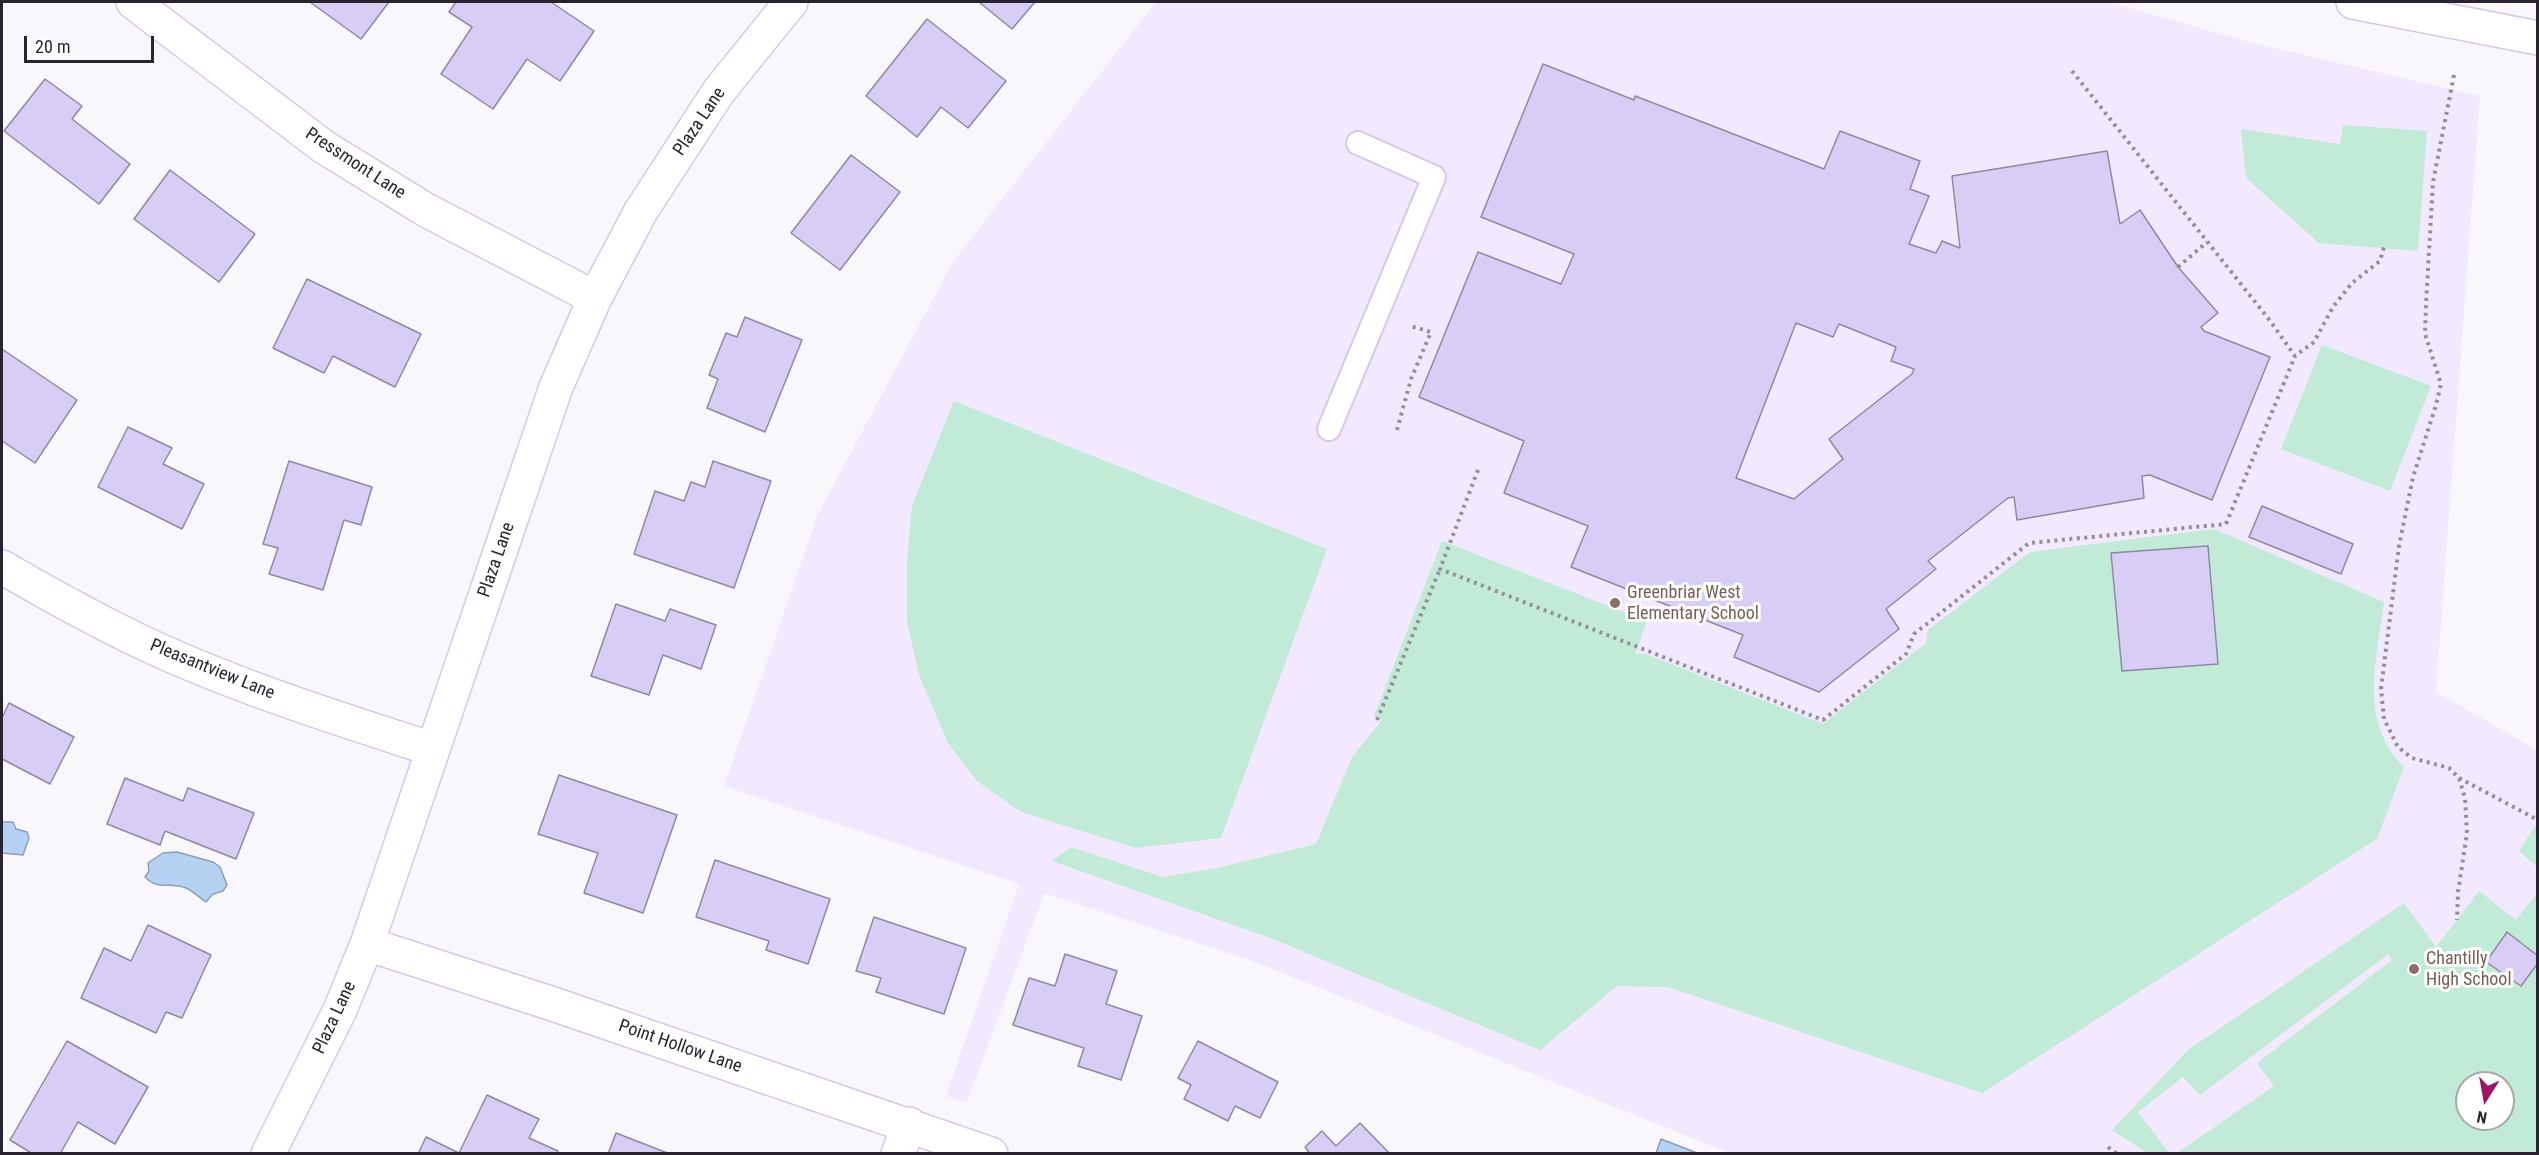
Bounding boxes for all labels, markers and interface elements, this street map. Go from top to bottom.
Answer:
scale bar [27,24,158,62]
text: 20 m [35,36,70,57]
street label: Plaza Lane [669,84,731,160]
street label: Pressmont Lane [301,124,409,204]
street label: Plaza Lane [474,520,520,600]
place label: Greenbriar West Elementary School [1627,582,1759,624]
marker: Greenbriar West Elementary School [1608,596,1622,610]
street label: Pleasantview Lane [147,635,277,705]
place label: Chantilly High School [2426,948,2512,990]
marker: Chantilly High School [2407,962,2421,976]
street label: Plaza Lane [309,978,361,1058]
street label: Point Hollow Lane [616,1016,744,1078]
north arrow [2455,1071,2515,1131]
text: N [2475,1107,2488,1127]

